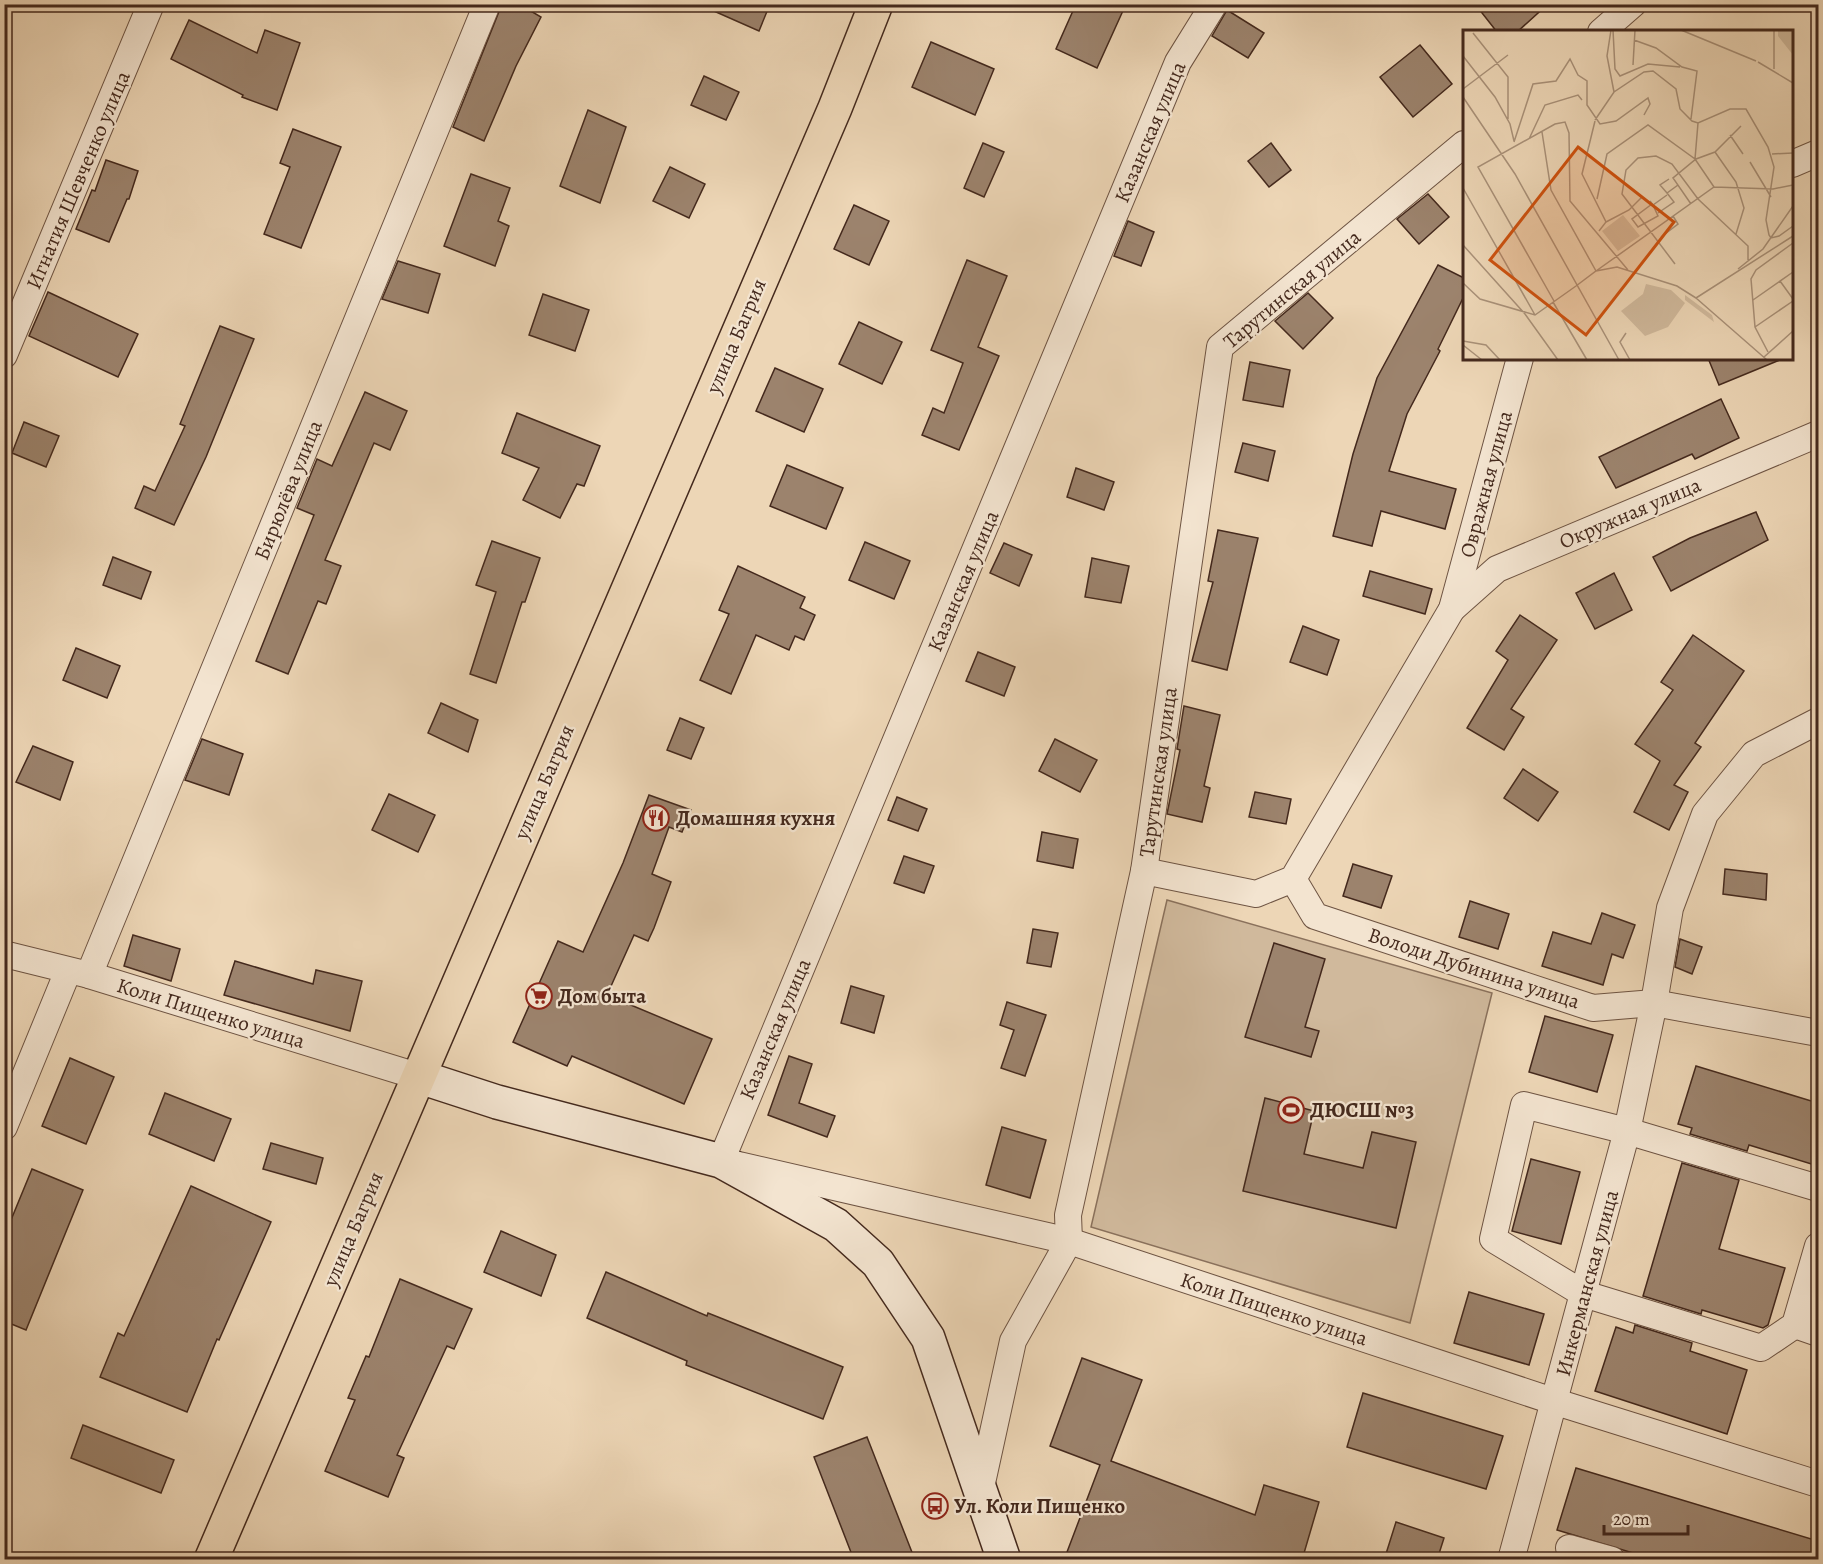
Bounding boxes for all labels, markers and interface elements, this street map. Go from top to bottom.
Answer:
inset map [1463,30,1793,360]
street label: Казанская улица [1108,57,1193,207]
street label: Игнатия Шевченко улица [19,66,137,293]
street label: Тарутинская улица [1217,223,1367,355]
street label: улица Багрия [699,274,773,399]
street label: Овражная улица [1453,407,1519,560]
street label: Бирюлёва улица [247,416,329,564]
street label: Окружная улица [1555,470,1705,555]
street label: Казанская улица [921,506,1006,656]
street label: Тарутинская улица [1132,685,1184,859]
street label: улица Багрия [507,720,581,845]
restaurant icon: Домашняя кухня [641,803,671,833]
place label: Домашняя кухня [676,804,835,832]
street label: Володи Дубинина улица [1364,920,1584,1016]
street label: Казанская улица [733,954,818,1104]
street label: Коли Пищенко улица [114,971,309,1055]
supermarket icon: Дом быта [524,981,554,1011]
place label: Дом быта [558,982,646,1010]
sports icon: ДЮСШ №3 [1276,1095,1306,1125]
place label: ДЮСШ №3 [1310,1096,1414,1124]
street label: улица Багрия [316,1167,390,1292]
street label: Инкерманская улица [1549,1186,1625,1379]
street label: Коли Пищенко улица [1177,1266,1371,1353]
bus stop icon: Ул. Коли Пищенко [920,1491,950,1521]
place label: Ул. Коли Пищенко [954,1492,1125,1520]
scale bar [1604,1498,1688,1536]
text: 20 m [1613,1507,1650,1531]

